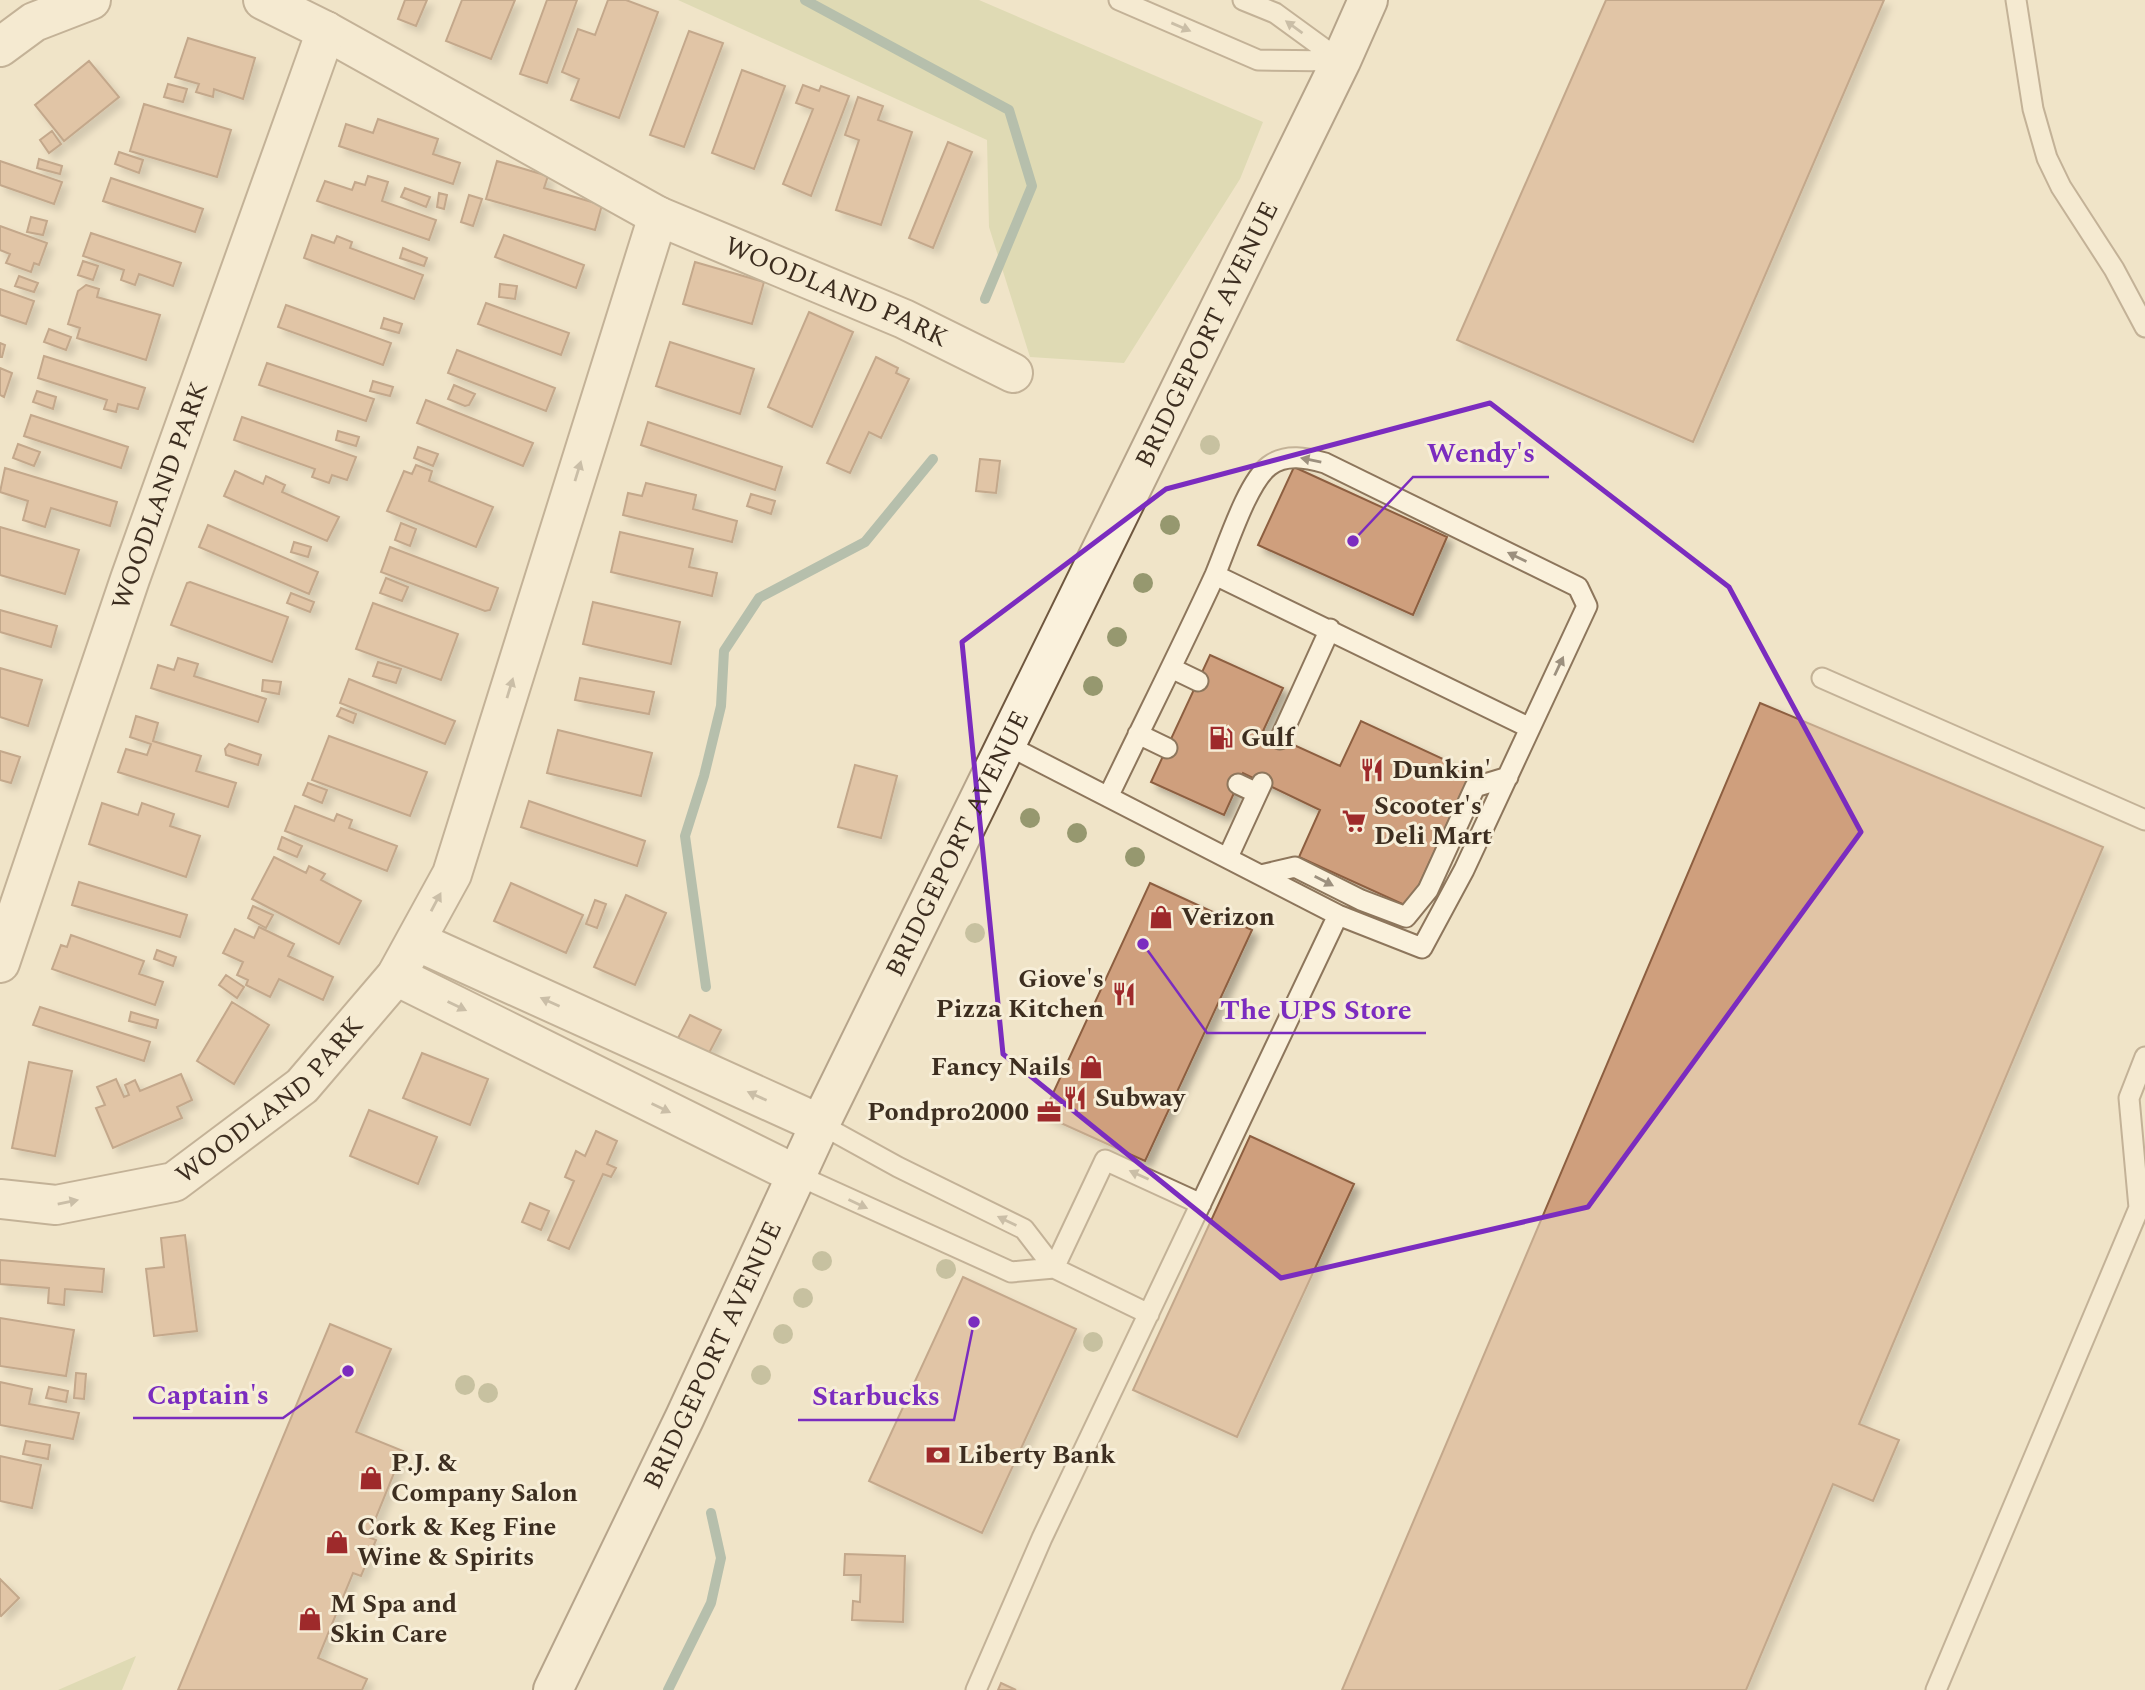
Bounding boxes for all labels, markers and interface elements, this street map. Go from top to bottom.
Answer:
one-way arrow [1285,20,1303,34]
one-way arrow [1171,22,1192,33]
street label: BRIDGEPORT AVENUE [1125,195,1289,475]
street label: WOODLAND PARK [718,226,955,358]
street label: WOODLAND PARK [101,376,219,615]
callout: Wendy's [1413,428,1549,477]
text: Wendy's [1427,432,1535,475]
one-way arrow [1300,454,1322,465]
one-way arrow [574,460,584,481]
one-way arrow [1507,551,1527,563]
one-way arrow [1553,656,1564,676]
one-way arrow [505,677,516,698]
street label: BRIDGEPORT AVENUE [875,704,1040,984]
place label: Gulf [1241,718,1295,758]
fuel station icon: Gulf [1207,724,1235,752]
place label: Dunkin' [1392,750,1491,790]
restaurant icon: Dunkin' [1358,756,1386,784]
place label: Scooter's Deli Mart [1374,786,1492,856]
supermarket icon: Scooter's Deli Mart [1340,807,1368,835]
one-way arrow [1314,876,1334,887]
one-way arrow [430,893,442,912]
place label: Verizon [1181,897,1275,937]
shop icon: Verizon [1147,903,1175,931]
place label: Giove's Pizza Kitchen [936,959,1104,1029]
restaurant icon: Giove's Pizza Kitchen [1110,980,1138,1008]
callout: The UPS Store [1207,984,1426,1033]
text: The UPS Store [1220,989,1412,1032]
one-way arrow [540,996,560,1008]
one-way arrow [447,1001,467,1012]
street label: WOODLAND PARK [167,1007,374,1194]
place label: Fancy Nails [931,1047,1071,1087]
shop icon: Fancy Nails [1077,1053,1105,1081]
place label: Subway [1095,1078,1187,1118]
restaurant icon: Subway [1061,1084,1089,1112]
one-way arrow [747,1090,768,1101]
place label: Pondpro2000 [867,1092,1029,1132]
office icon: Pondpro2000 [1035,1098,1063,1126]
one-way arrow [651,1102,671,1113]
one-way arrow [1129,1169,1149,1181]
one-way arrow [57,1197,79,1208]
one-way arrow [848,1199,869,1210]
street label: BRIDGEPORT AVENUE [633,1214,793,1496]
one-way arrow [997,1215,1017,1226]
callout: Captain's [133,1369,283,1418]
callout: Starbucks [798,1371,954,1420]
text: Captain's [147,1374,269,1417]
text: Starbucks [812,1375,940,1418]
place label: Liberty Bank [958,1435,1116,1475]
bank icon: Liberty Bank [924,1441,952,1469]
place label: P.J. & Company Salon [391,1443,578,1513]
shop icon: P.J. & Company Salon [357,1464,385,1492]
place label: Cork & Keg Fine Wine & Spirits [357,1507,556,1577]
shop icon: Cork & Keg Fine Wine & Spirits [323,1528,351,1556]
place label: M Spa and Skin Care [330,1584,457,1654]
shop icon: M Spa and Skin Care [296,1605,324,1633]

